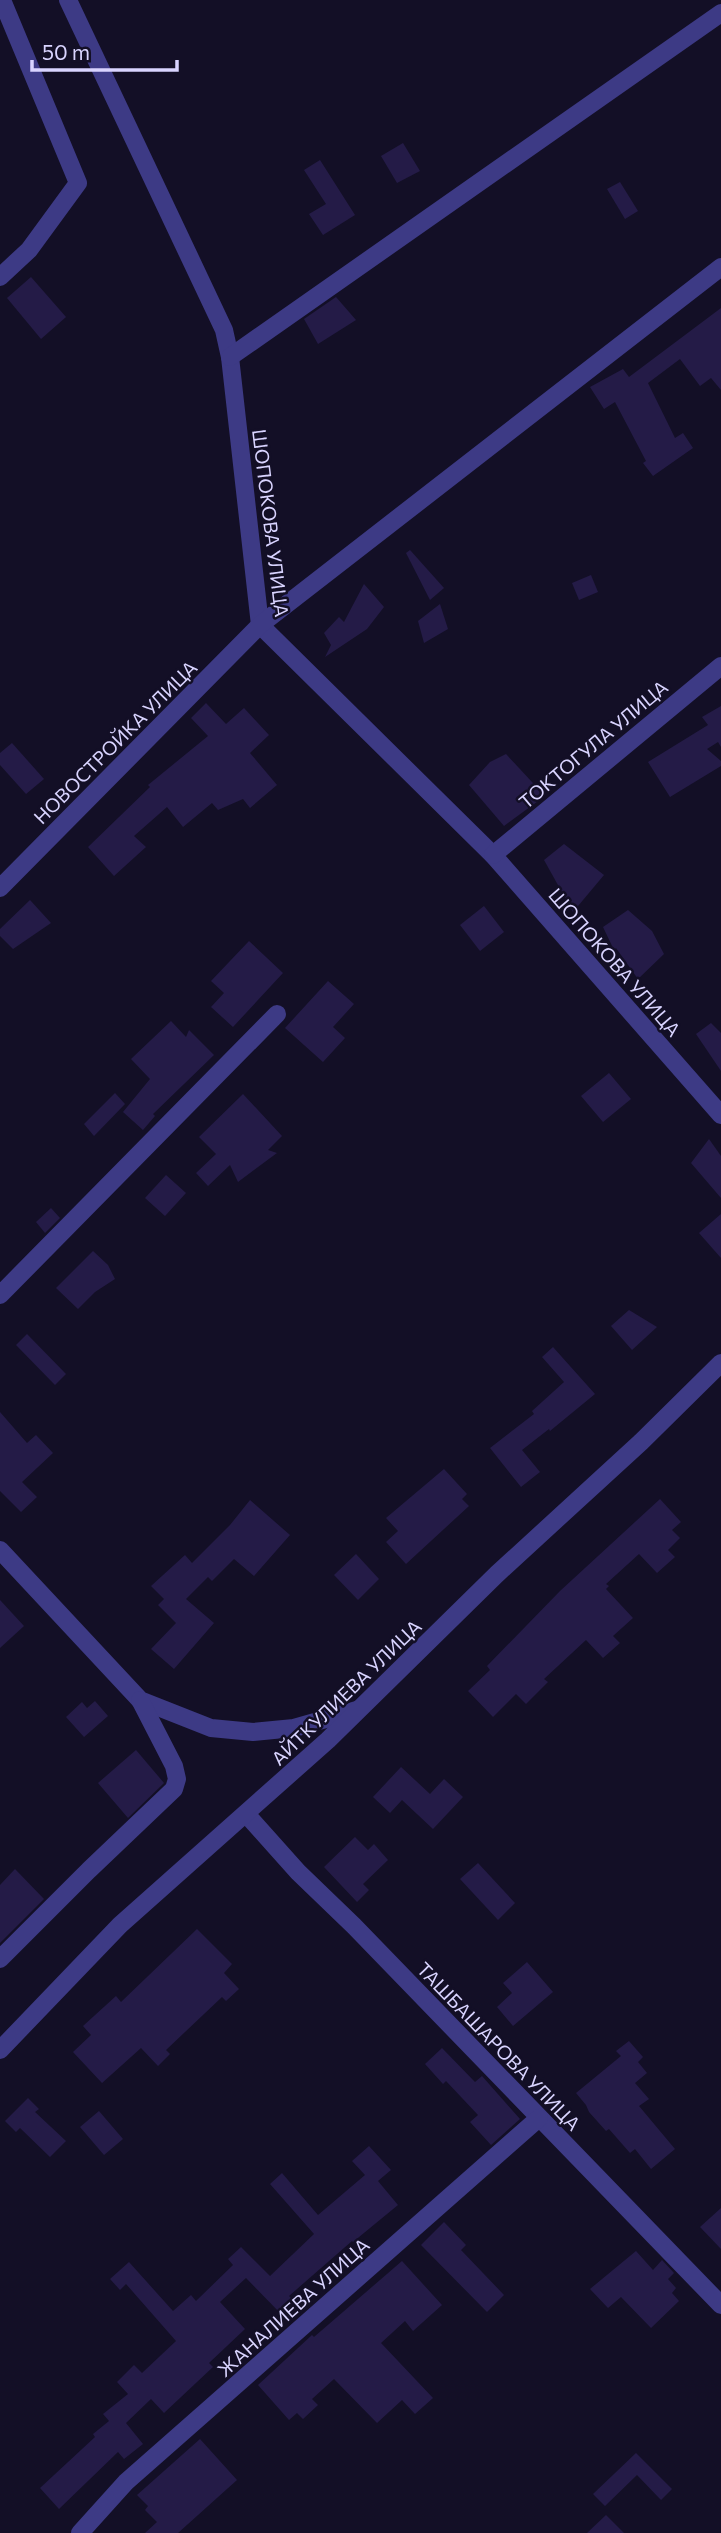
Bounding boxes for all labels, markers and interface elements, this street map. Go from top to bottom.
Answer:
scale bar [32,28,177,72]
text: 50 m [42,39,90,64]
street label: ШОПОКОВА УЛИЦА [248,428,294,618]
street label: НОВОСТРОЙКА УЛИЦА [29,656,201,828]
street label: ТОКТОГУЛА УЛИЦА [514,675,672,813]
street label: ШОПОКОВА УЛИЦА [544,883,686,1041]
street label: АЙТКУЛИЕВА УЛИЦА [266,1614,426,1770]
street label: ТАШБАШАРОВА УЛИЦА [413,1957,585,2135]
street label: ЖАНАЛИЕВА УЛИЦА [212,2233,374,2381]

